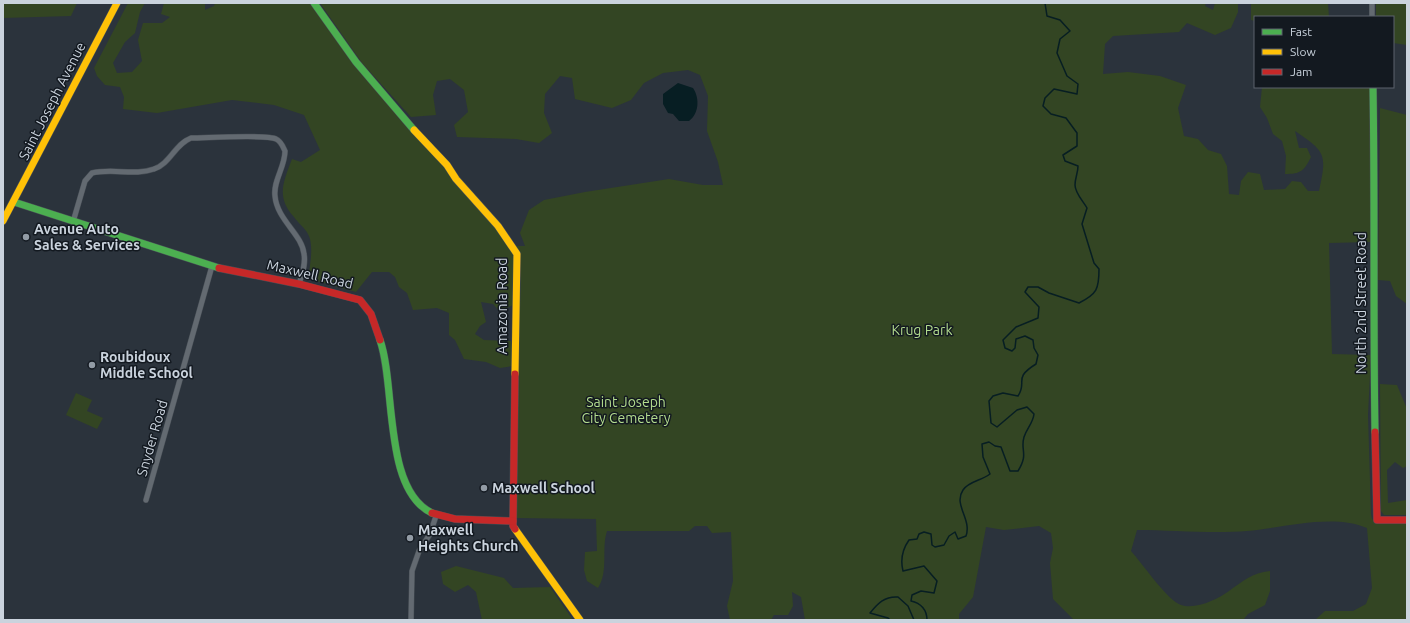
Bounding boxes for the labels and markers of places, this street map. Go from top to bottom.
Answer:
place label: Avenue Auto Sales & Services [34,221,140,253]
marker: Avenue Auto Sales & Services [21,232,31,242]
place label: Roubidoux Middle School [100,349,193,381]
marker: Roubidoux Middle School [87,360,97,370]
place label: Maxwell School [492,480,595,496]
marker: Maxwell School [479,483,489,493]
place label: Maxwell Heights Church [418,522,519,554]
marker: Maxwell Heights Church [405,533,415,543]

